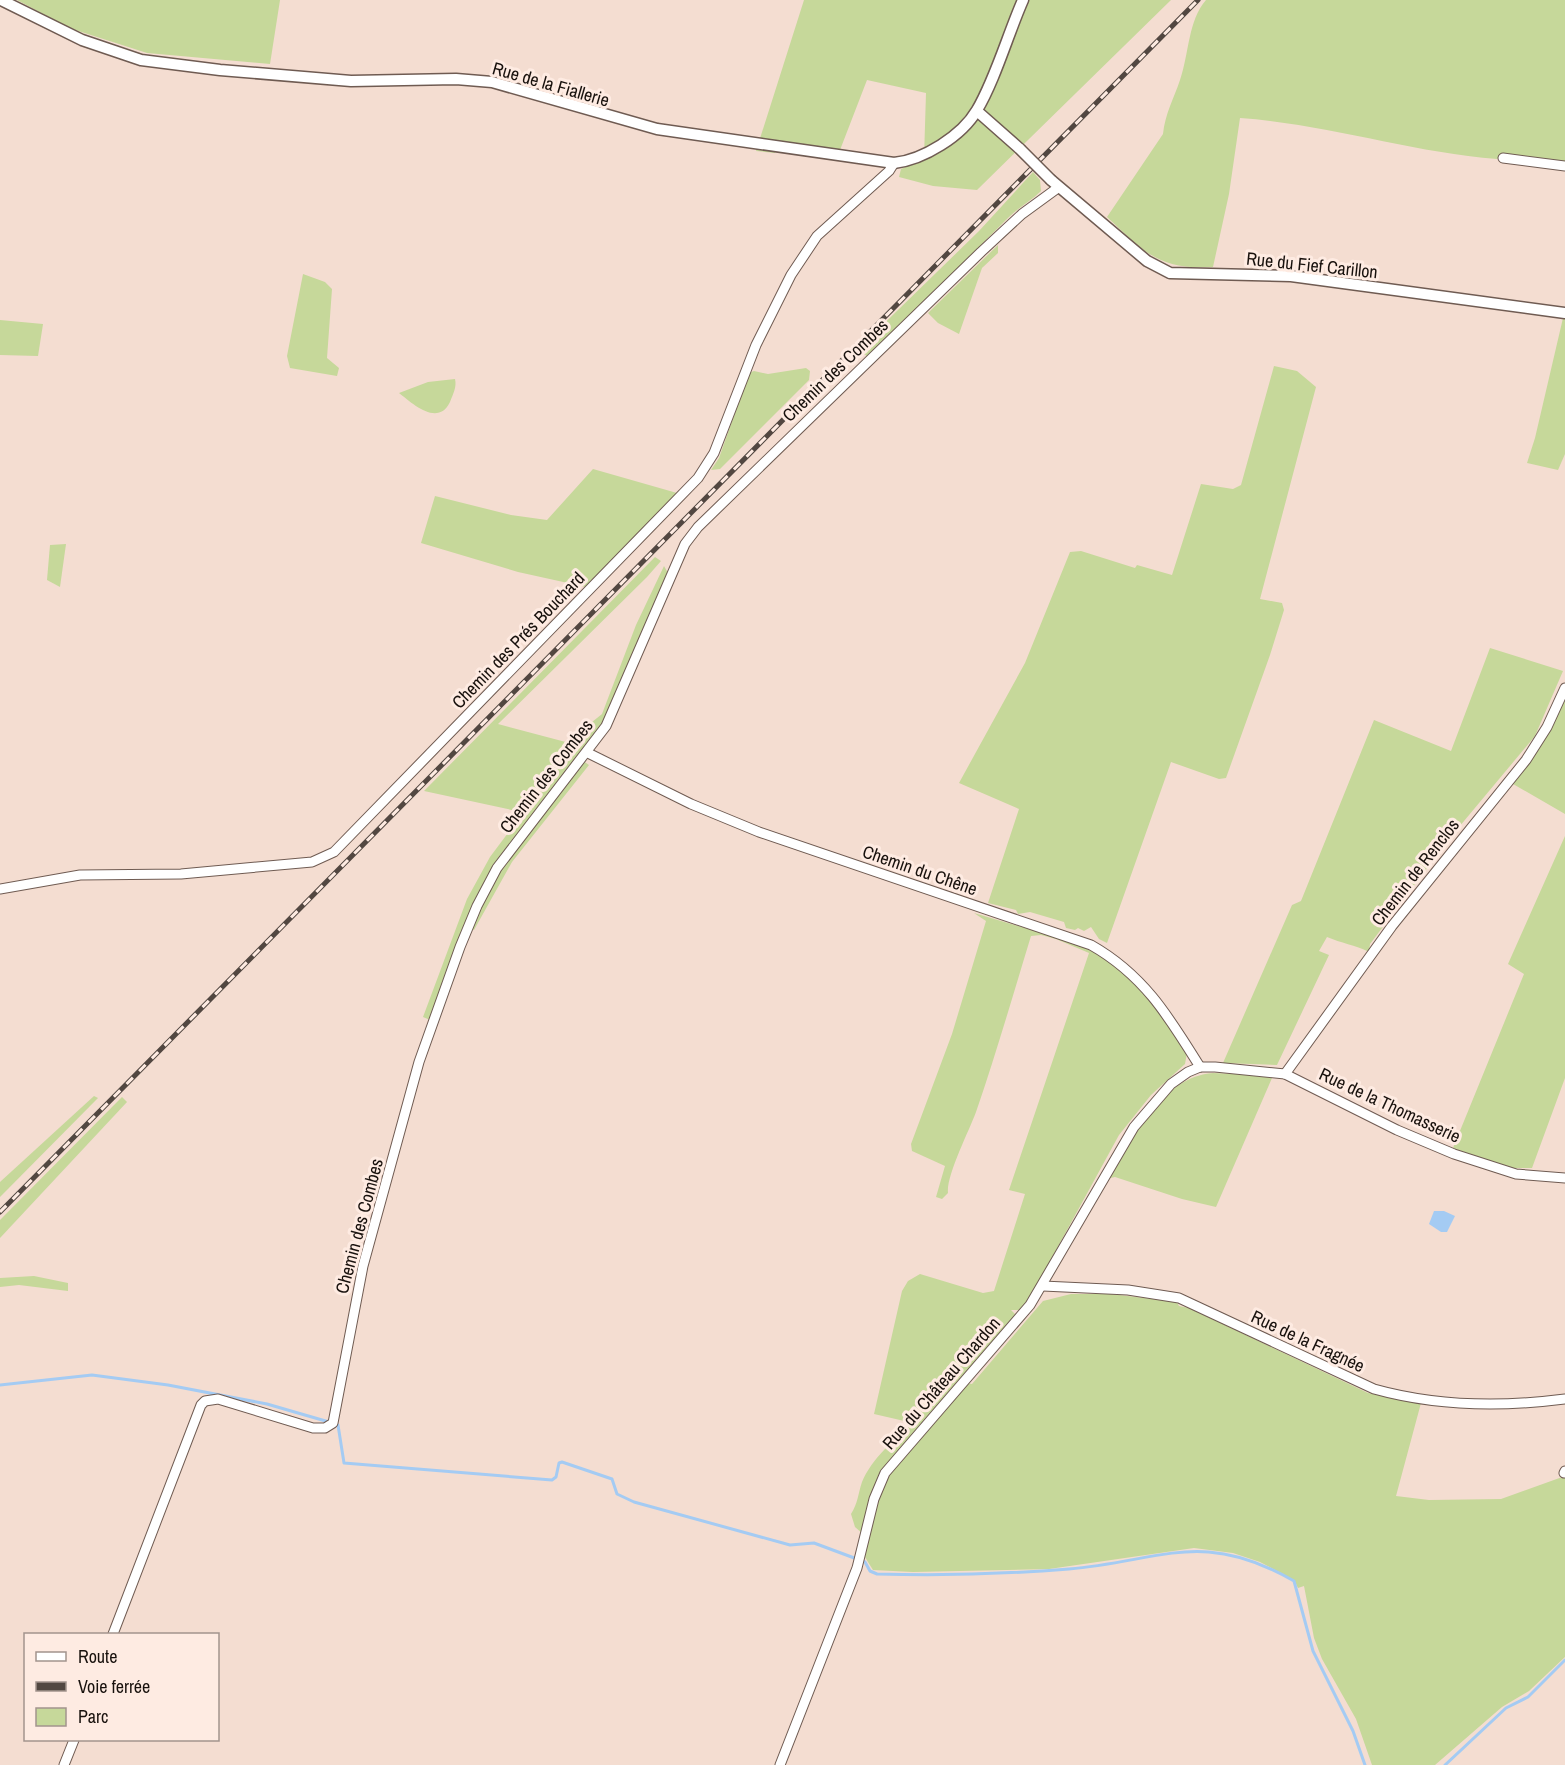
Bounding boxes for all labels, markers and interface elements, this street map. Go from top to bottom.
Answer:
street label: Rue de la Fiallerie [490,55,612,113]
street label: Rue du Fief Carillon [1245,246,1379,284]
street label: Chemin des Combes [776,313,894,427]
street label: Chemin des Prés Bouchard [446,566,590,714]
street label: Chemin des Combes [493,714,599,838]
street label: Chemin de Renclos [1365,813,1465,931]
street label: Chemin du Chêne [859,839,981,901]
street label: Rue de la Thomasserie [1315,1061,1465,1149]
street label: Chemin des Combes [329,1156,389,1296]
street label: Rue de la Fragnée [1247,1304,1369,1378]
street label: Rue du Château Chardon [876,1311,1006,1455]
legend [24,1633,219,1741]
text: Route [78,1644,117,1669]
text: Voie ferrée [78,1674,150,1699]
text: Parc [78,1704,108,1729]

